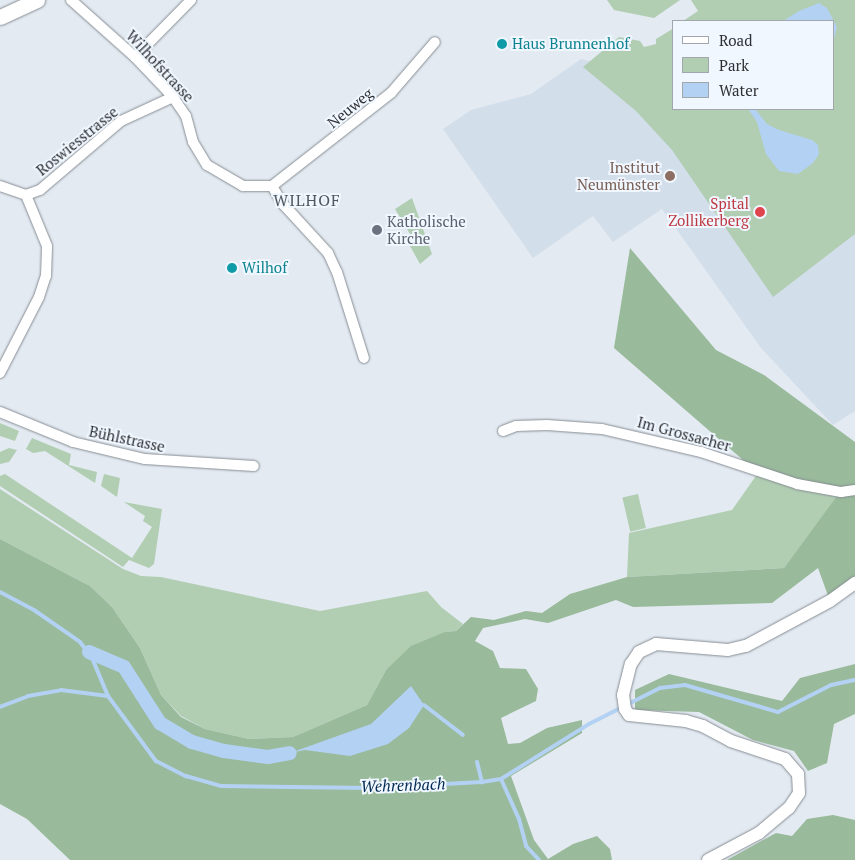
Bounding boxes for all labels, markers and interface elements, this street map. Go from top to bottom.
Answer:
legend [672,20,835,110]
street label: Wilhofstrasse [122,27,198,105]
text: Road [719,30,752,50]
place label: Haus Brunnenhof [512,35,629,53]
marker: Haus Brunnenhof [496,38,508,50]
text: Park [719,55,749,75]
text: Water [719,80,758,100]
street label: Neuweg [324,84,376,132]
street label: Roswiesstrasse [33,103,121,179]
place label: Institut Neumünster [577,158,660,193]
marker: Institut Neumünster [664,170,676,182]
district label: WILHOF [272,190,342,210]
place label: Spital Zollikerberg [668,194,749,229]
marker: Spital Zollikerberg [753,205,767,219]
place label: Katholische Kirche [387,212,466,247]
marker: Katholische Kirche [371,224,383,236]
place label: Wilhof [242,259,287,277]
marker: Wilhof [226,262,238,274]
street label: Im Grossacher [635,413,733,455]
street label: Bühlstrasse [87,422,167,456]
water label: Wehrenbach [360,774,446,796]

